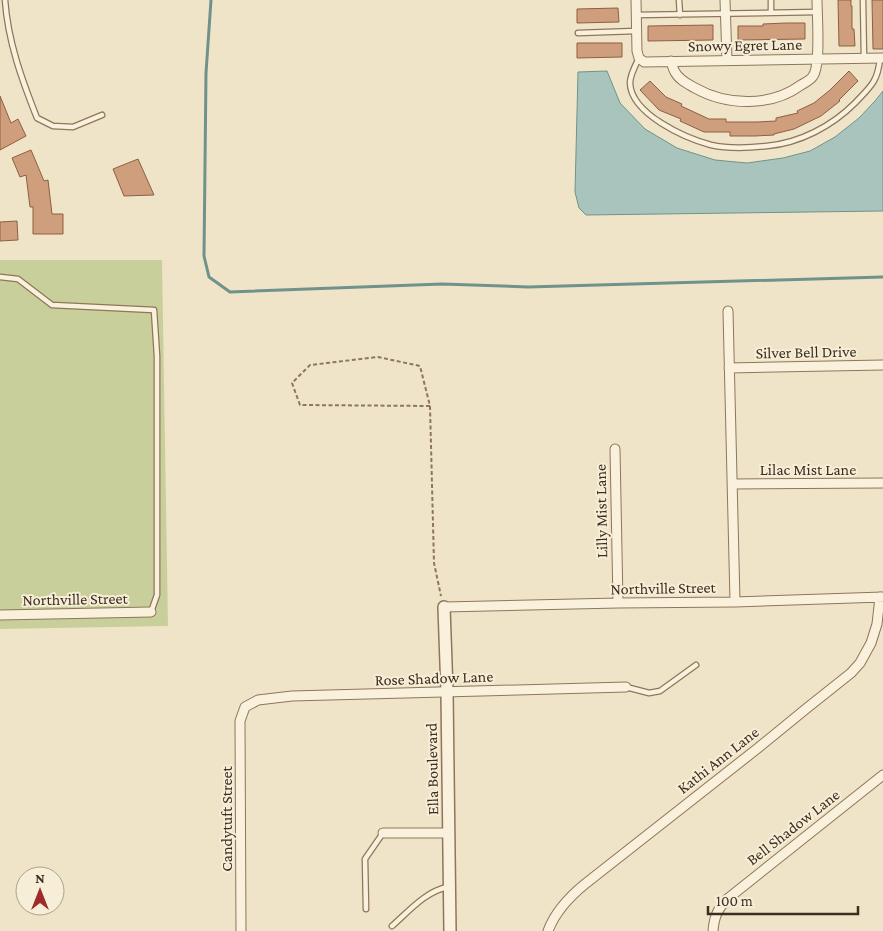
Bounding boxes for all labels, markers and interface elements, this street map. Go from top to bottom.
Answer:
street label: Snowy Egret Lane [688,36,802,55]
street label: Silver Bell Drive [755,343,857,361]
street label: Lilac Mist Lane [760,461,856,478]
street label: Lilly Mist Lane [592,464,611,558]
street label: Northville Street [610,579,717,597]
street label: Northville Street [22,590,129,608]
street label: Rose Shadow Lane [374,667,494,689]
street label: Ella Boulevard [423,722,441,815]
street label: Kathi Ann Lane [674,723,762,797]
street label: Candytuft Street [218,766,236,872]
street label: Bell Shadow Lane [743,786,843,868]
north arrow [15,866,65,916]
text: N [35,870,45,886]
scale bar [708,884,858,916]
text: 100 m [716,893,753,909]

